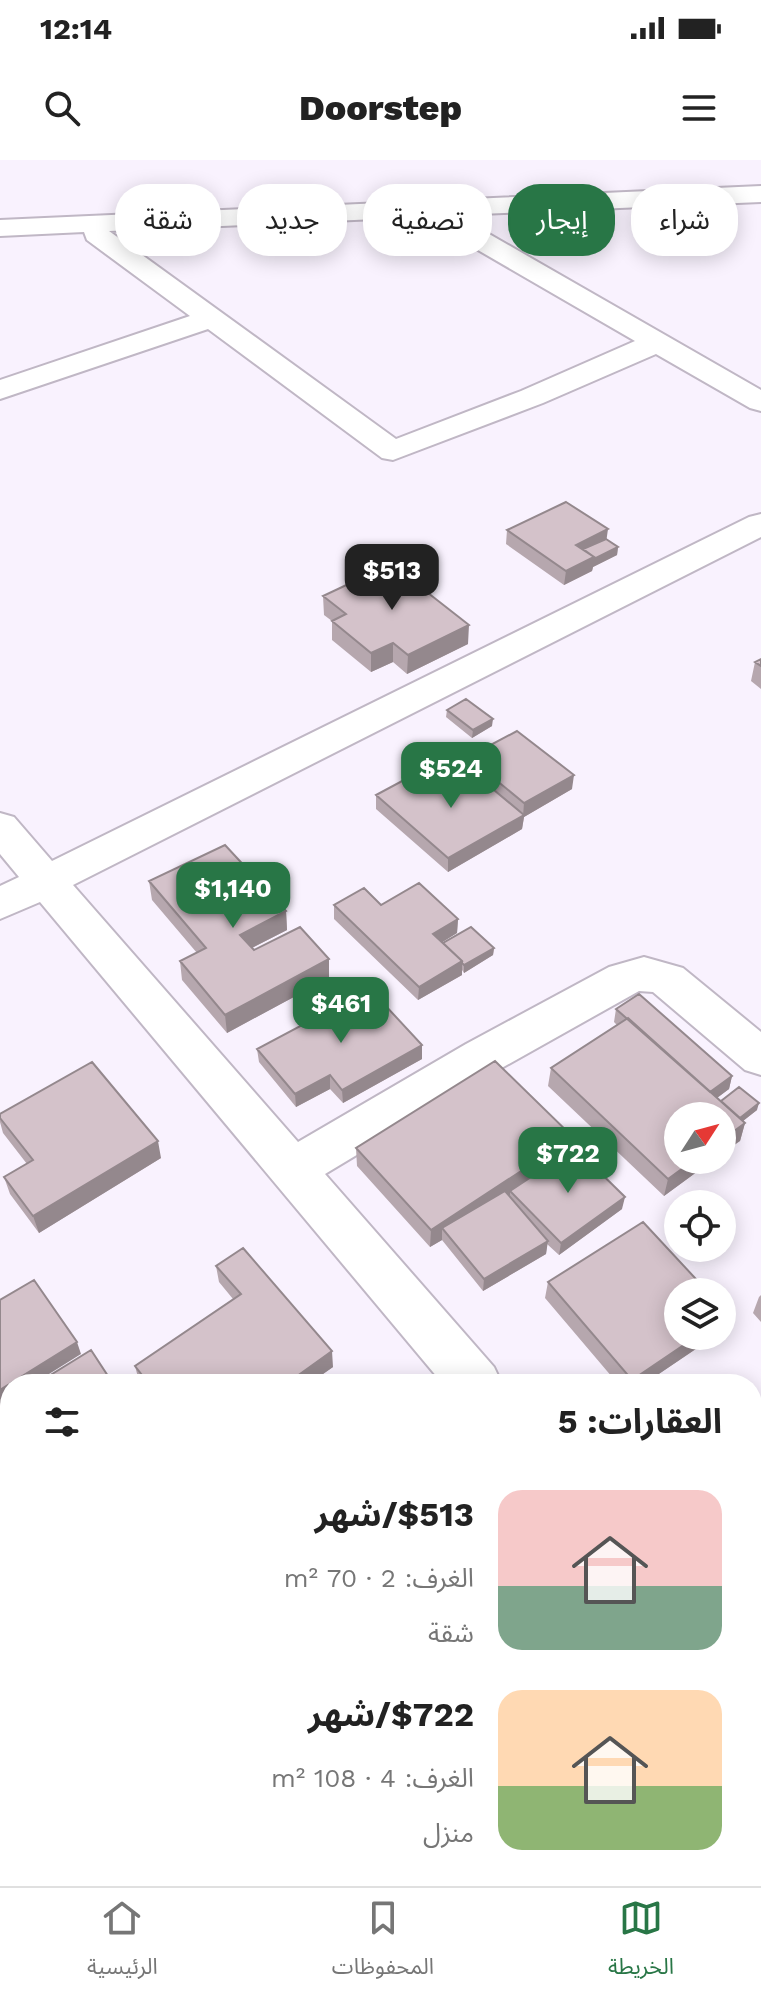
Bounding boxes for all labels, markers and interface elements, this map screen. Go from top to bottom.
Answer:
text: 12:14 [40,11,112,46]
icon: search [40,86,84,130]
icon: menu [677,86,721,130]
text: Doorstep [299,87,462,129]
chip: شقة [115,184,221,256]
chip: جديد [237,184,347,256]
chip: تصفية [363,184,492,256]
chip: إيجار [508,184,615,256]
chip: شراء [631,184,738,256]
pin: $513 [345,544,439,612]
text: $513 [363,555,421,585]
pin: $524 [404,742,498,810]
text: $524 [419,753,483,783]
pin: $1,140 [168,862,298,930]
text: $1,140 [194,873,272,903]
pin: $461 [294,977,388,1045]
text: $461 [311,988,371,1018]
north arrow [664,1102,736,1174]
map controls [664,1102,736,1350]
pin: $722 [521,1127,615,1195]
text: $722 [536,1138,600,1168]
button: locate [664,1190,736,1262]
button: layers [664,1278,736,1350]
icon: filters [40,1400,84,1444]
text: العقارات: 5 [558,1401,722,1441]
text: $513/شهر [315,1494,474,1534]
icon: home [562,1522,658,1618]
text: الغرف: 2 · 70 m² [284,1563,474,1593]
text: شقة [428,1618,474,1648]
text: $722/شهر [308,1694,474,1734]
icon: home [562,1722,658,1818]
text: الغرف: 4 · 108 m² [271,1763,474,1793]
text: منزل [423,1818,474,1848]
tab: الرئيسية [87,1896,158,1990]
tab: المحفوظات [332,1896,434,1990]
tab: الخريطة [608,1896,674,1990]

